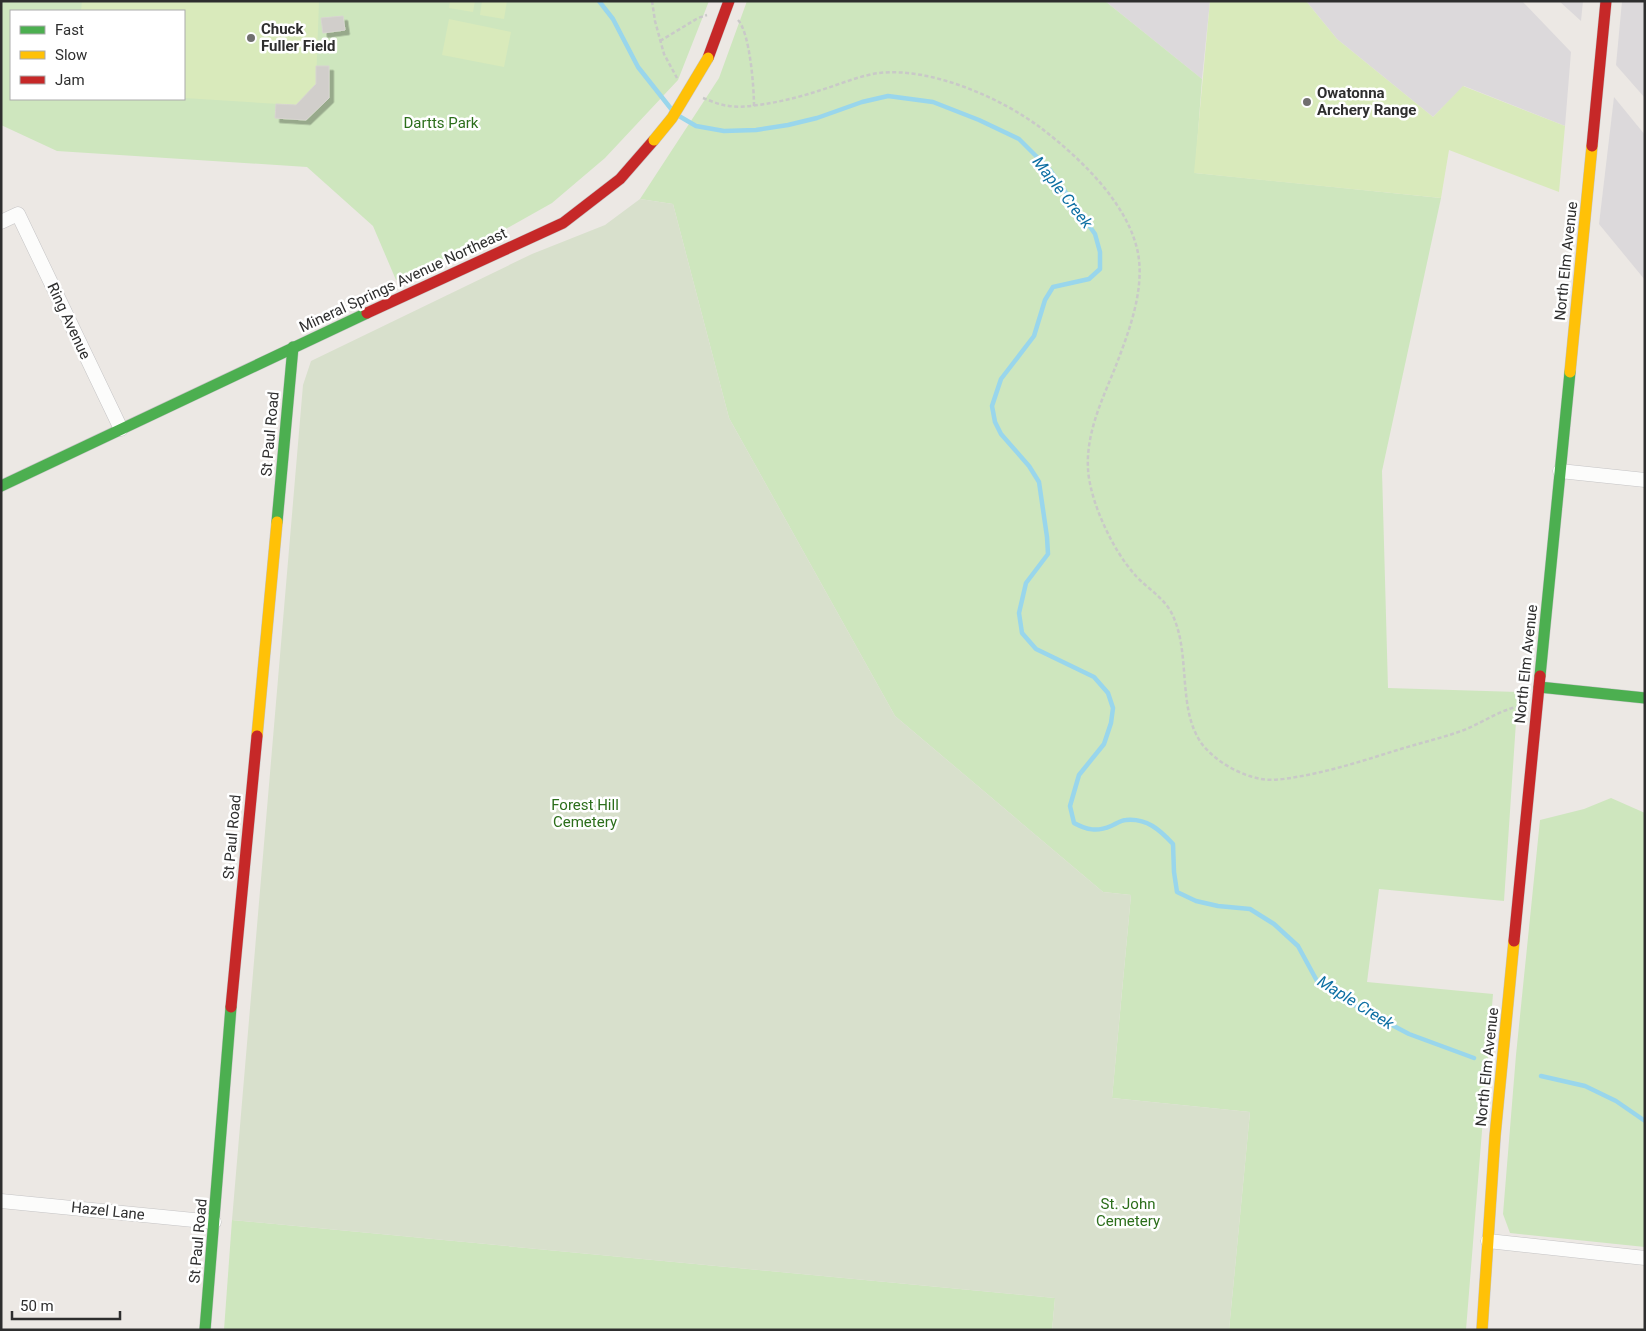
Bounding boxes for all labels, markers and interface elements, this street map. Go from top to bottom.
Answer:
legend [10,10,185,100]
place label: Chuck Fuller Field [261,20,335,55]
text: Fast [55,21,84,39]
marker: Chuck Fuller Field [245,32,257,44]
text: Slow [55,46,87,64]
text: Jam [55,71,85,89]
place label: Owatonna Archery Range [1317,84,1416,119]
marker: Owatonna Archery Range [1301,96,1313,108]
park label: Dartts Park [404,114,479,132]
water label: Maple Creek [1029,153,1097,233]
street label: North Elm Avenue [1551,201,1581,321]
street label: Mineral Springs Avenue Northeast [296,224,510,336]
street label: Ring Avenue [43,280,95,362]
street label: St Paul Road [257,391,283,477]
street label: North Elm Avenue [1511,604,1541,724]
street label: St Paul Road [219,794,245,880]
park label: Forest Hill Cemetery [551,796,619,831]
water label: Maple Creek [1314,972,1398,1034]
street label: North Elm Avenue [1472,1007,1502,1127]
park label: St. John Cemetery [1096,1195,1160,1230]
street label: Hazel Lane [70,1198,146,1224]
street label: St Paul Road [185,1198,211,1284]
scale bar [12,1288,120,1320]
text: 50 m [20,1297,54,1315]

